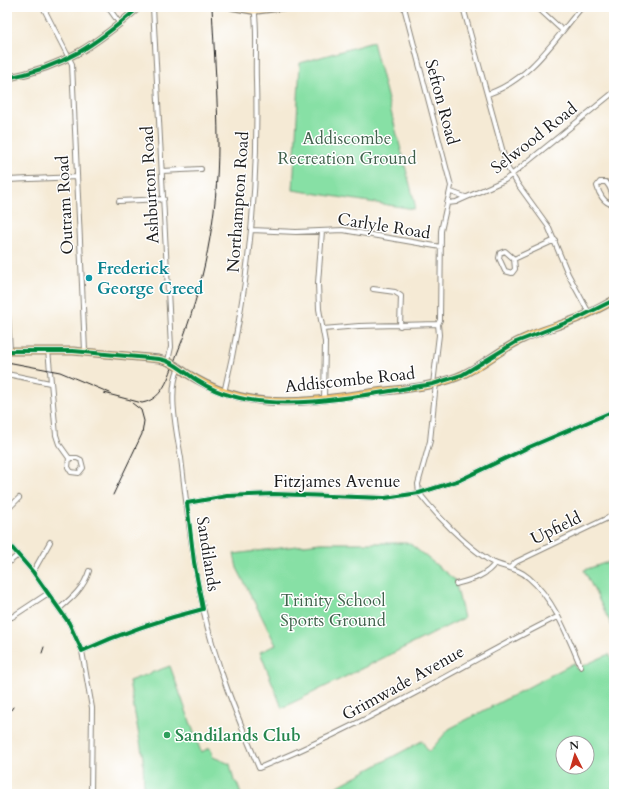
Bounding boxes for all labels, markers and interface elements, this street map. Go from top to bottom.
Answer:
street label: Sefton Road [420,57,464,147]
street label: Selwood Road [486,97,582,179]
street label: Ashburton Road [135,126,165,244]
park label: Addiscombe Recreation Ground [278,127,416,170]
street label: Northampton Road [222,131,254,273]
street label: Outram Road [51,155,79,255]
street label: Carlyle Road [336,207,432,245]
place label: Frederick George Creed [97,257,204,300]
marker: Frederick George Creed [84,273,94,283]
street label: Addiscombe Road [284,362,416,398]
street label: Fitzjames Avenue [273,470,401,493]
street label: Upfield [527,506,585,550]
street label: Sandilands [191,515,225,593]
park label: Trinity School Sports Ground [280,589,386,632]
street label: Grimwade Avenue [338,640,468,726]
place label: Sandilands Club [175,724,301,747]
marker: Sandilands Club [162,730,172,740]
north arrow [555,735,595,775]
text: N [569,738,580,753]

